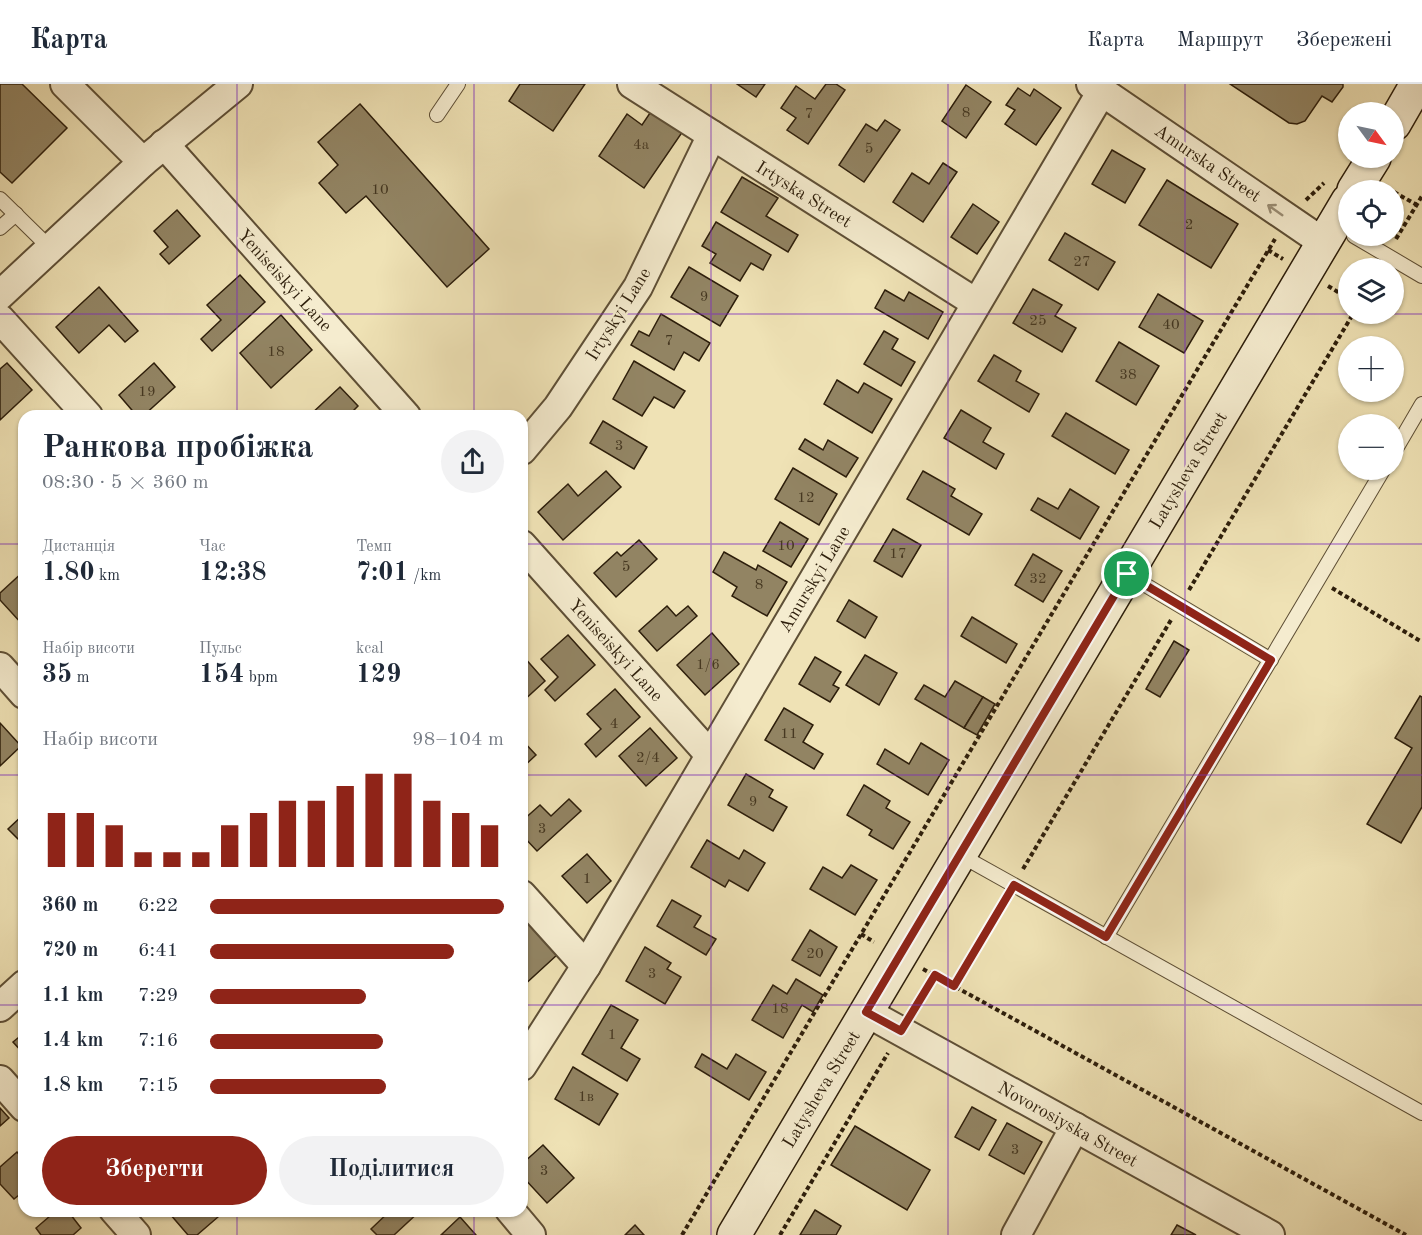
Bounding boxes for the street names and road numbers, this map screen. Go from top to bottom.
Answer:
street label: Amurska Street [1151,122,1264,206]
street label: Irtyska Street [752,158,855,231]
street label: Yeniseiskyi Lane [234,226,335,335]
street label: Irtyskyi Lane [583,265,655,364]
street label: Latysheva Street [1147,409,1231,532]
street label: Amurskyi Lane [776,523,854,636]
street label: Yeniseiskyi Lane [565,596,666,705]
street label: Latysheva Street [780,1028,864,1151]
street label: Novorosiyska Street [995,1079,1141,1171]

